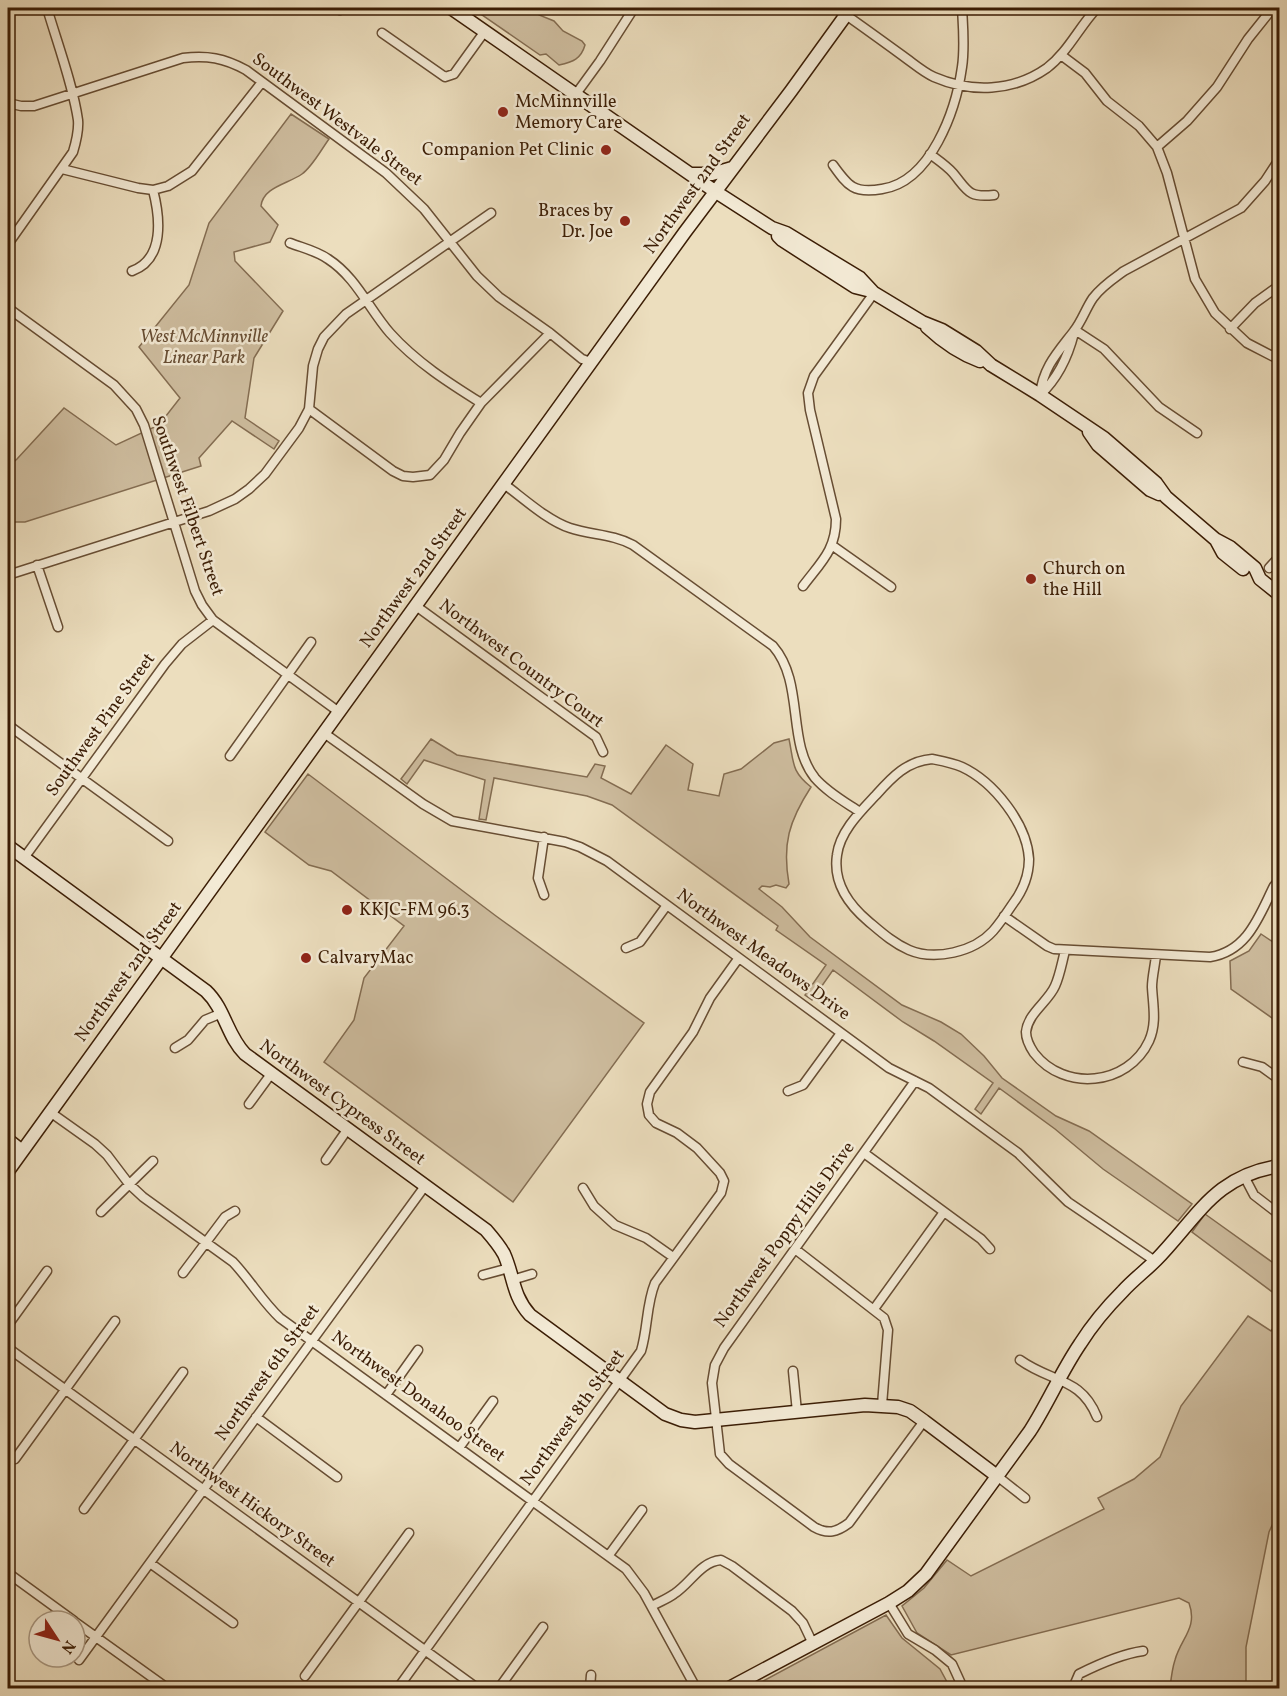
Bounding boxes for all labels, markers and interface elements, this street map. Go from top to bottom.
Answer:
street label: Southwest Westvale Street [247,48,427,192]
place label: McMinnville Memory Care [515,90,623,136]
marker: McMinnville Memory Care [496,105,510,119]
street label: Northwest 2nd Street [638,109,758,259]
place label: Companion Pet Clinic [422,138,594,163]
marker: Companion Pet Clinic [599,143,613,157]
place label: Braces by Dr. Joe [538,199,613,245]
marker: Braces by Dr. Joe [618,214,632,228]
park label: West McMinnville Linear Park [140,325,269,371]
street label: Southwest Filbert Street [144,412,230,600]
street label: Northwest 2nd Street [354,503,474,653]
place label: Church on the Hill [1043,557,1126,603]
marker: Church on the Hill [1024,572,1038,586]
street label: Northwest Country Court [433,594,609,734]
street label: Southwest Pine Street [40,648,162,802]
street label: Northwest Meadows Drive [671,883,855,1027]
street label: Northwest 2nd Street [69,897,189,1047]
place label: KKJC-FM 96.3 [359,898,469,923]
marker: KKJC-FM 96.3 [340,903,354,917]
place label: CalvaryMac [318,946,414,971]
marker: CalvaryMac [299,951,313,965]
street label: Northwest Cypress Street [254,1034,430,1172]
street label: Northwest Poppy Hills Drive [709,1137,861,1333]
street label: Northwest 6th Street [210,1299,326,1447]
street label: Northwest Donahoo Street [326,1325,510,1469]
street label: Northwest 8th Street [515,1344,631,1492]
street label: Northwest Hickory Street [164,1436,340,1574]
north arrow [27,1609,87,1669]
text: N [55,1635,80,1658]

